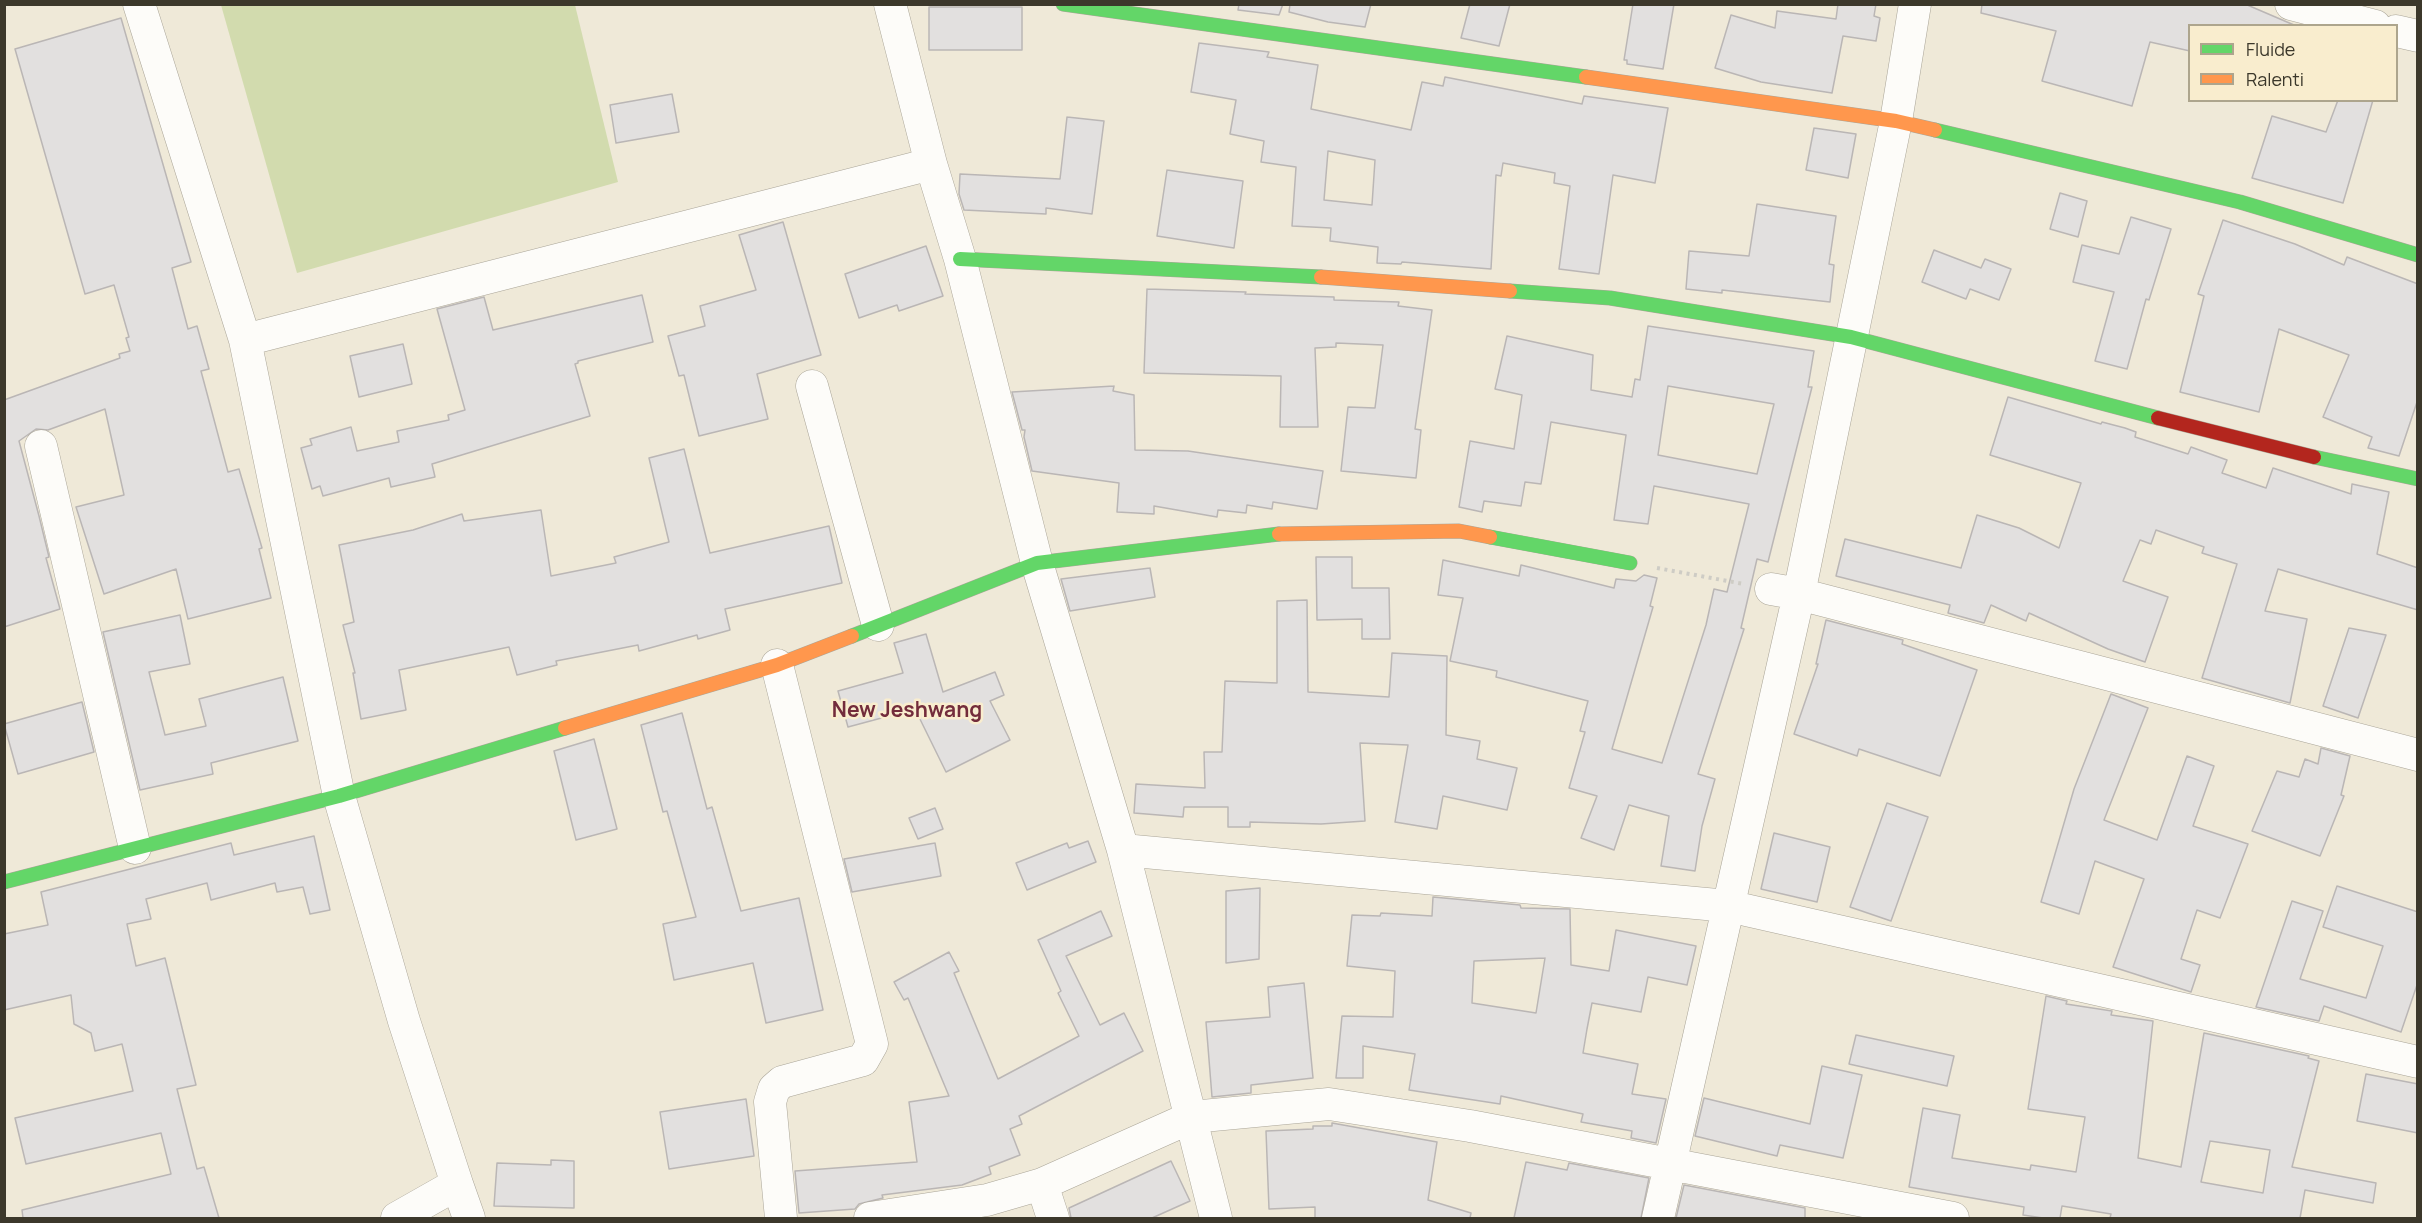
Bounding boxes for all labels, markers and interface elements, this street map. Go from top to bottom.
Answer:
legend [2188,24,2398,102]
text: Fluide [2246,37,2295,61]
text: Ralenti [2246,67,2304,91]
district label: New Jeshwang [832,698,982,724]

